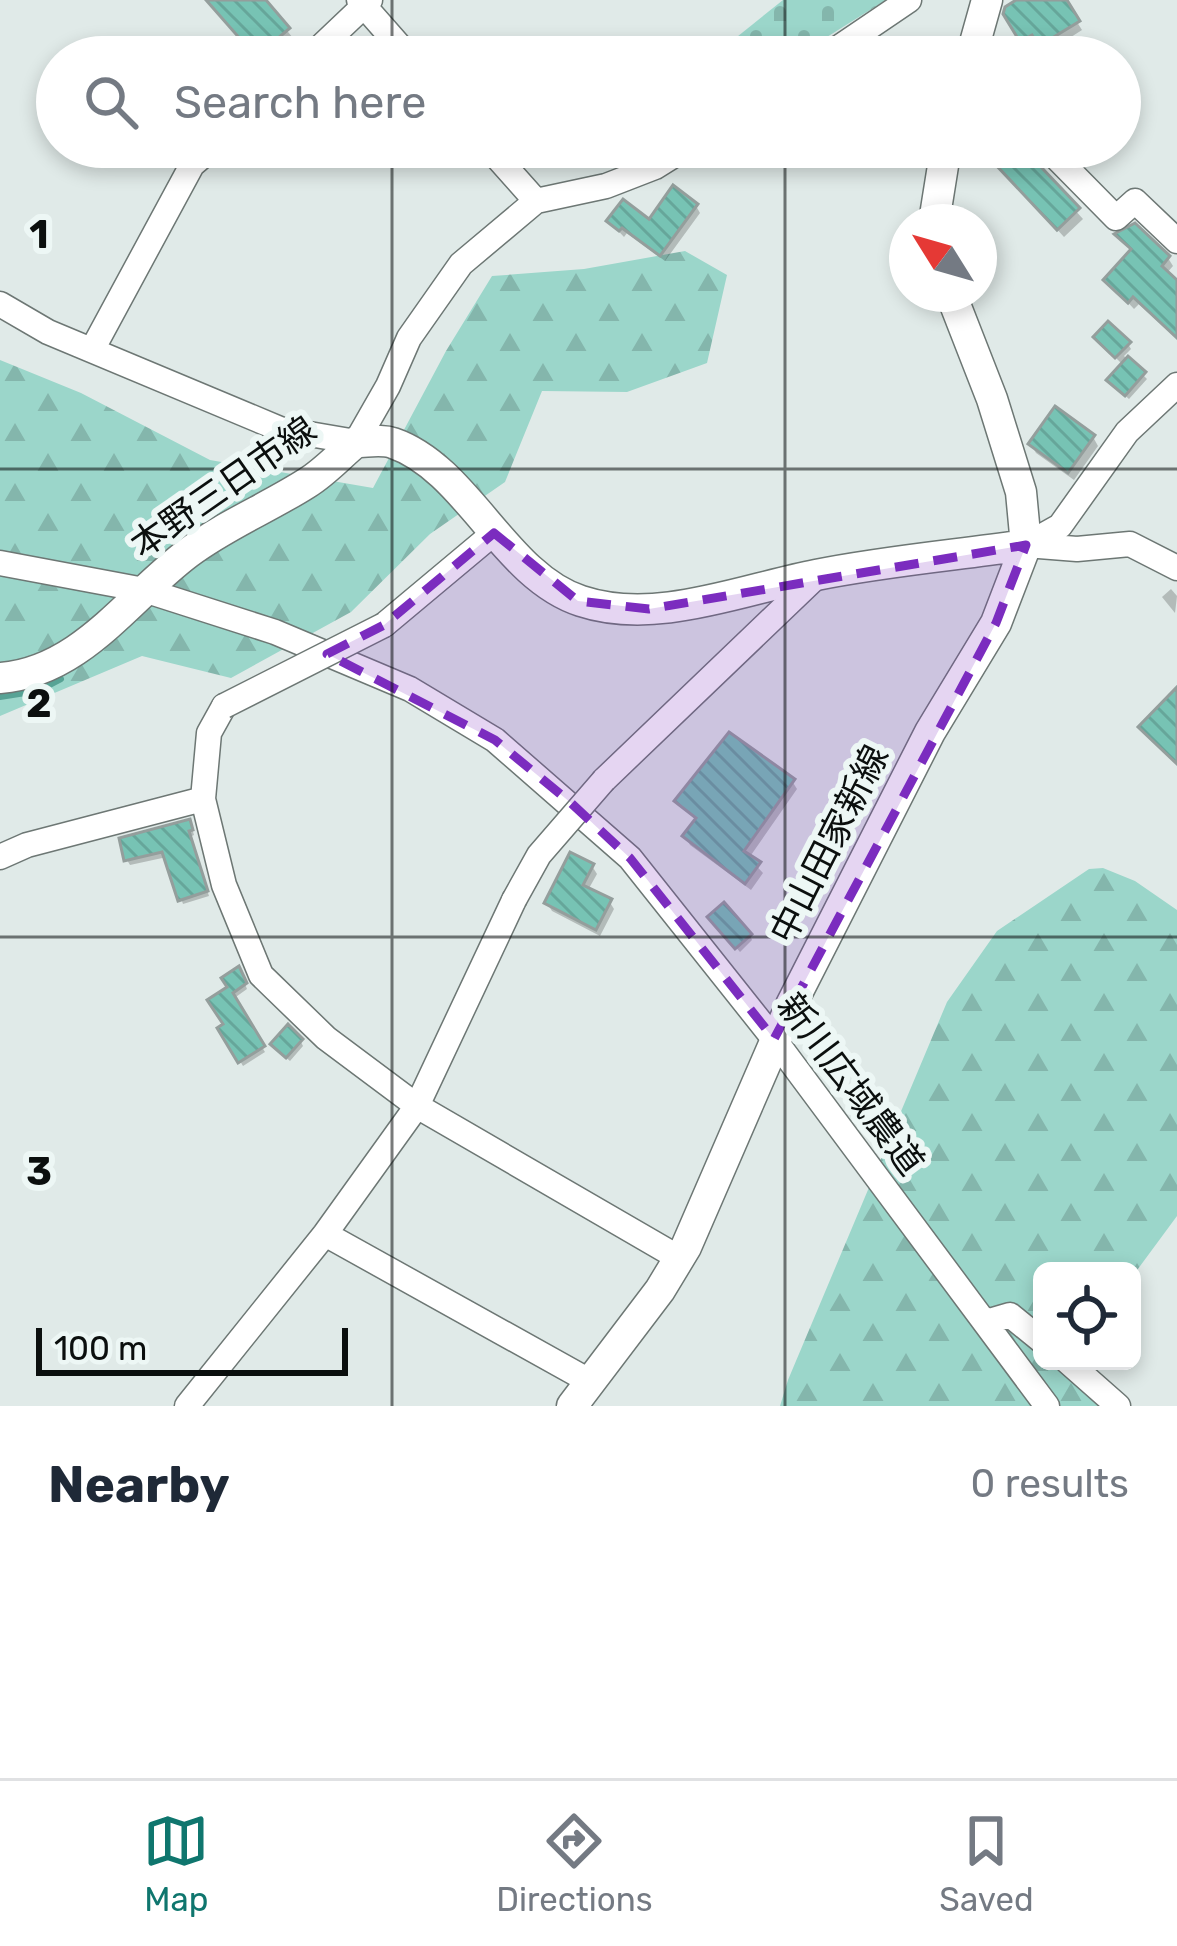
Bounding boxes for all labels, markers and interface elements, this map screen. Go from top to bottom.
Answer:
search box [36,36,1141,168]
icon: search [78,69,144,135]
text: Search here [174,76,426,129]
north arrow [889,204,997,312]
text: 1 [29,212,49,258]
street label: 本野三日市線 [122,407,324,567]
text: 2 [26,681,52,727]
street label: 中山田家新線 [761,738,897,950]
street label: 新川広域農道 [769,985,933,1183]
text: 3 [26,1149,52,1195]
map controls [1033,1262,1141,1370]
button: locate [1033,1262,1141,1370]
scale bar [36,1322,348,1375]
text: 100 m [54,1329,147,1368]
text: Nearby [48,1454,230,1515]
text: 0 results [970,1461,1129,1507]
tab: Map [143,1808,209,1919]
tab: Directions [496,1808,653,1919]
tab: Saved [939,1808,1034,1919]

